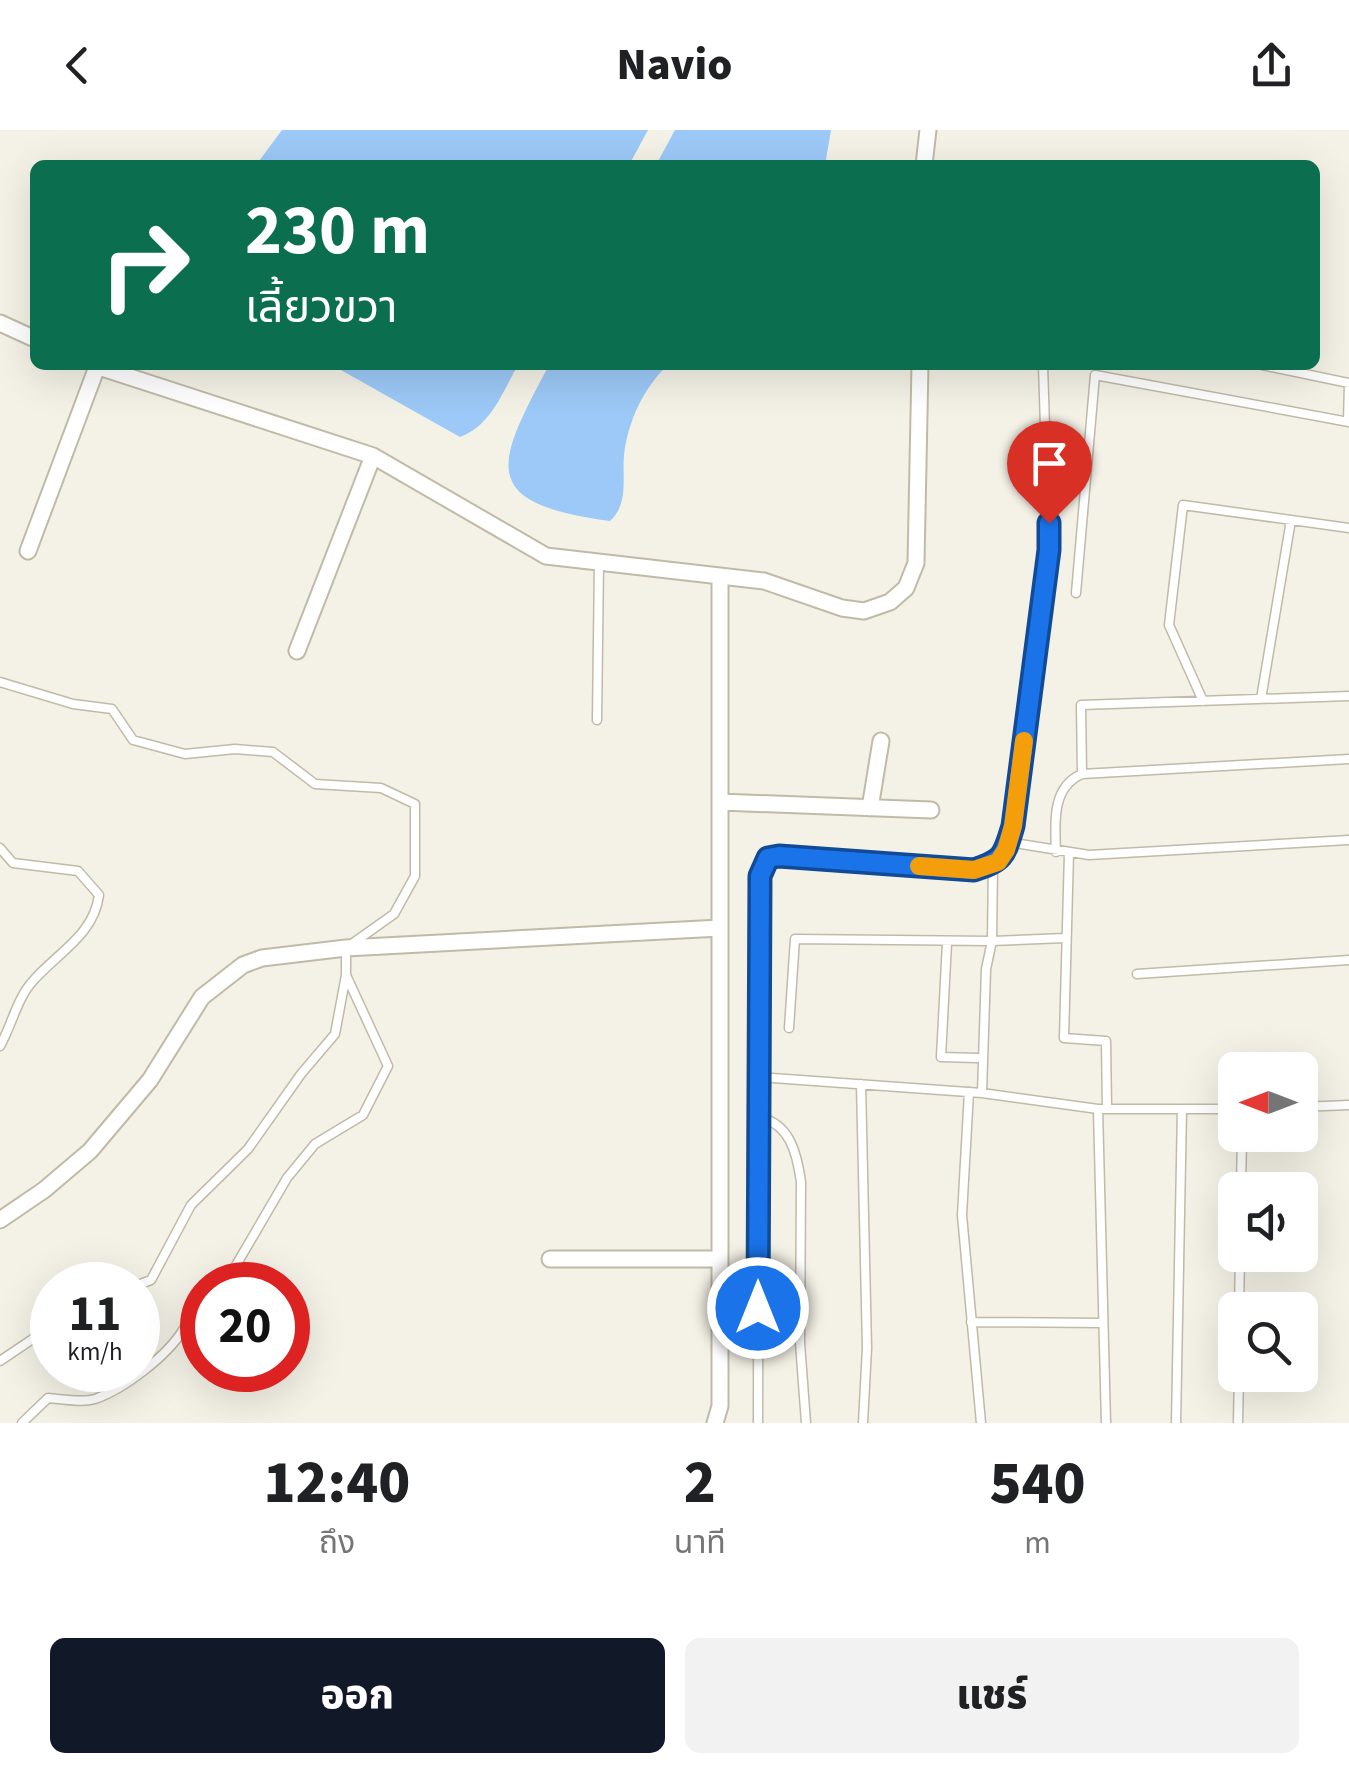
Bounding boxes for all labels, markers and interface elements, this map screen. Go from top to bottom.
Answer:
text: Navio [617,33,732,97]
icon: back [50,38,105,93]
icon: share [1244,38,1299,93]
text: 230 m [245,181,430,281]
icon: right [80,200,210,330]
text: เลี้ยวขวา [245,276,397,340]
pin [1007,421,1092,524]
icon: arrive [1022,436,1077,491]
north arrow [1218,1052,1318,1152]
map controls [1218,1052,1318,1392]
button: sound [1218,1172,1318,1272]
position arrow [706,1256,810,1360]
speed limit sign: 20 [180,1262,310,1392]
text: 11 [69,1279,121,1350]
button: search [1218,1292,1318,1392]
text: km/h [67,1334,123,1370]
text: 12:40 [264,1441,410,1526]
text: 2 [684,1441,716,1526]
text: 540 [989,1442,1086,1527]
text: ถึง [319,1520,355,1566]
text: นาที [674,1520,726,1566]
text: m [1024,1520,1051,1566]
button: ออก [50,1638,665,1753]
button: แชร์ [685,1638,1299,1753]

